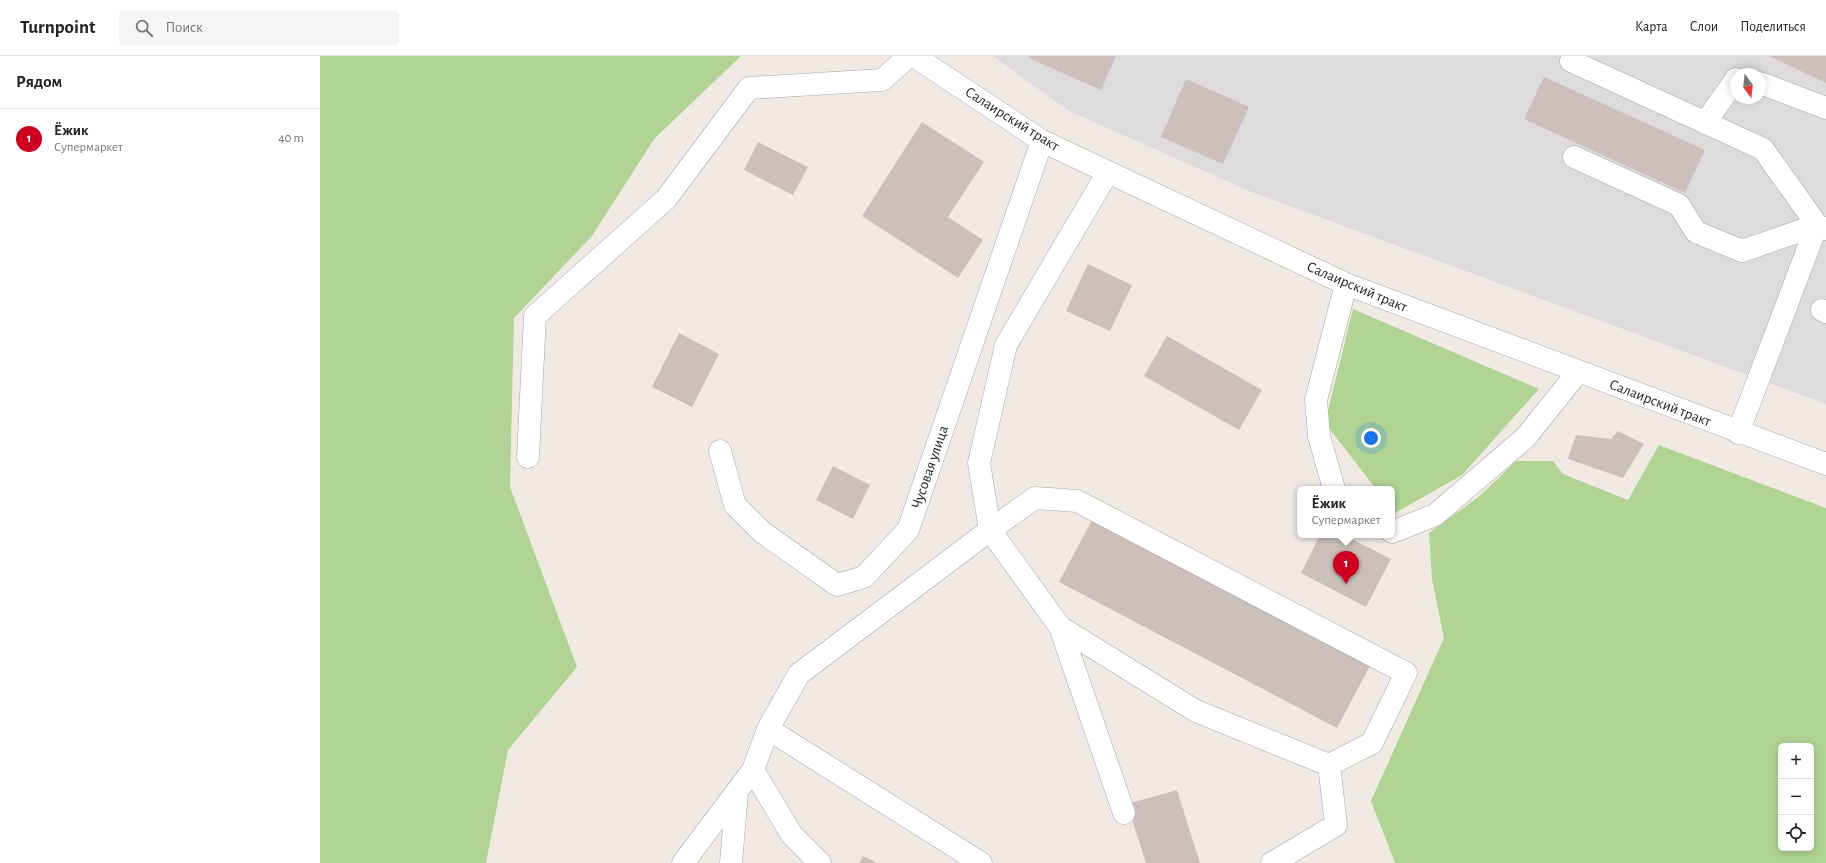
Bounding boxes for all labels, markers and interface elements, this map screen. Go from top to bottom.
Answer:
search box [119,10,399,46]
icon: search [133,17,155,39]
text: Turnpoint [20,18,95,37]
text: Поиск [165,20,203,35]
text: Карта [1635,20,1668,34]
text: Слои [1690,20,1718,34]
text: Поделиться [1740,20,1806,34]
north arrow [1730,68,1766,104]
text: Рядом [16,73,62,90]
street label: Салаирский тракт [962,84,1062,154]
text: Ёжик [54,123,88,138]
text: 1 [27,132,31,145]
text: 40 m [278,132,304,145]
text: Супермаркет [54,141,123,154]
street label: Салаирский тракт [1305,259,1410,315]
street label: Салаирский тракт [1607,377,1713,429]
street label: Чусовая улица [909,423,951,510]
your location [1361,428,1381,448]
popup [1297,486,1395,538]
text: Ёжик [1312,496,1346,511]
text: Супермаркет [1312,514,1380,527]
pin: 1 [1333,551,1359,584]
map controls [1778,743,1814,851]
button: + [1778,743,1814,779]
button: − [1778,779,1814,815]
button: locate [1778,815,1814,851]

